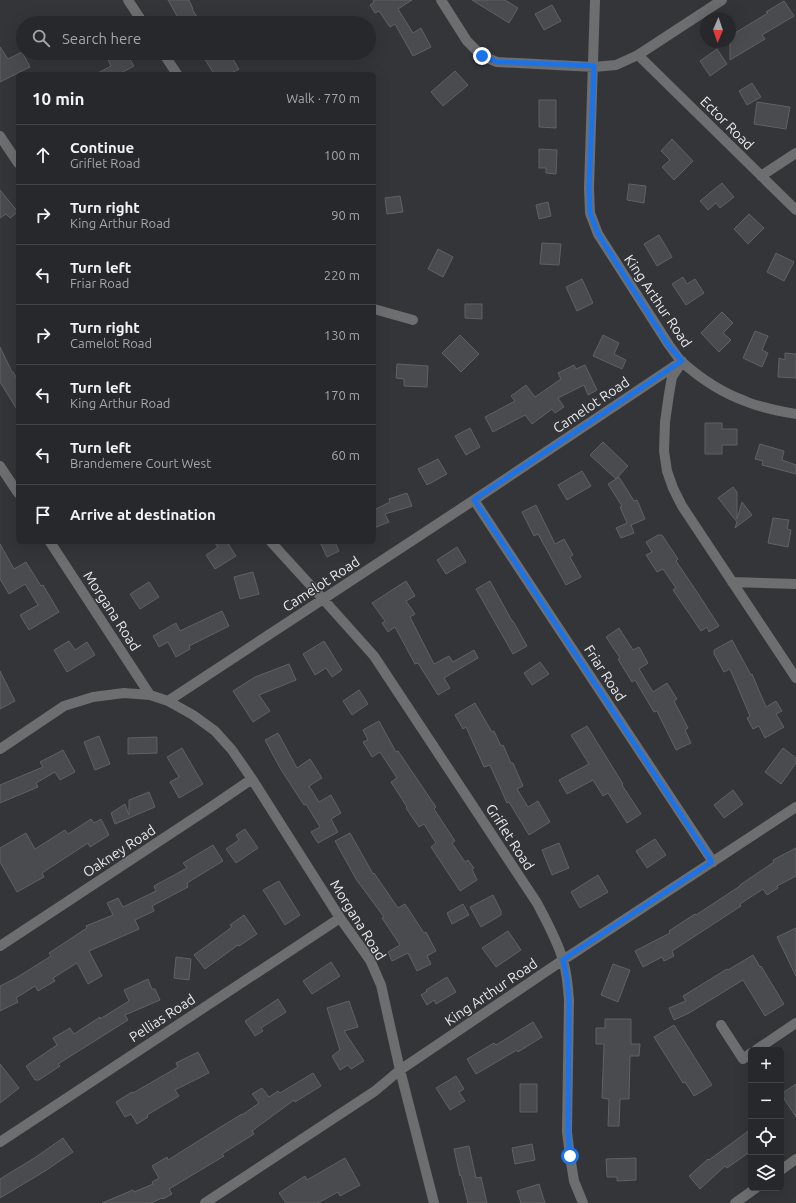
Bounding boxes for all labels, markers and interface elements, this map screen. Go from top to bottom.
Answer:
north arrow [700,12,736,48]
search box [16,16,376,60]
icon: search [30,27,52,49]
text: Search here [62,30,141,47]
route end [473,47,491,65]
text: 10 min [32,89,85,108]
text: Walk · 770 m [286,91,360,105]
street label: Ector Road [697,93,757,153]
text: Continue [70,139,134,156]
icon: ahead [32,144,54,166]
text: 100 m [324,148,360,162]
text: Griflet Road [70,156,140,170]
text: Turn right [70,199,140,216]
icon: right [32,204,54,226]
text: 90 m [331,208,360,222]
text: King Arthur Road [70,216,170,230]
street label: King Arthur Road [621,252,695,350]
text: Turn left [70,259,131,276]
icon: left [32,264,54,286]
text: 220 m [324,268,360,282]
text: Friar Road [70,276,129,290]
text: Turn right [70,319,140,336]
icon: right [32,324,54,346]
text: 130 m [324,328,360,342]
text: Camelot Road [70,336,152,350]
street label: Camelot Road [550,374,632,436]
text: Turn left [70,379,131,396]
icon: left [32,384,54,406]
text: 170 m [324,388,360,402]
text: King Arthur Road [70,396,170,410]
text: Turn left [70,439,131,456]
icon: left [32,444,54,466]
text: 60 m [331,448,360,462]
text: Brandemere Court West [70,456,211,470]
icon: arrive [32,504,54,526]
text: Arrive at destination [70,506,216,523]
street label: Camelot Road [280,553,362,615]
street label: Morgana Road [80,568,144,654]
street label: Friar Road [581,642,629,704]
street label: Griflet Road [483,801,537,873]
street label: Oakney Road [80,822,158,880]
street label: Morgana Road [327,877,389,963]
street label: King Arthur Road [442,955,540,1029]
street label: Pellias Road [126,991,198,1045]
map controls [748,1047,784,1191]
button: + [748,1047,784,1083]
button: − [748,1083,784,1119]
button: locate [748,1119,784,1155]
route start [561,1147,579,1165]
button: layers [748,1155,784,1191]

